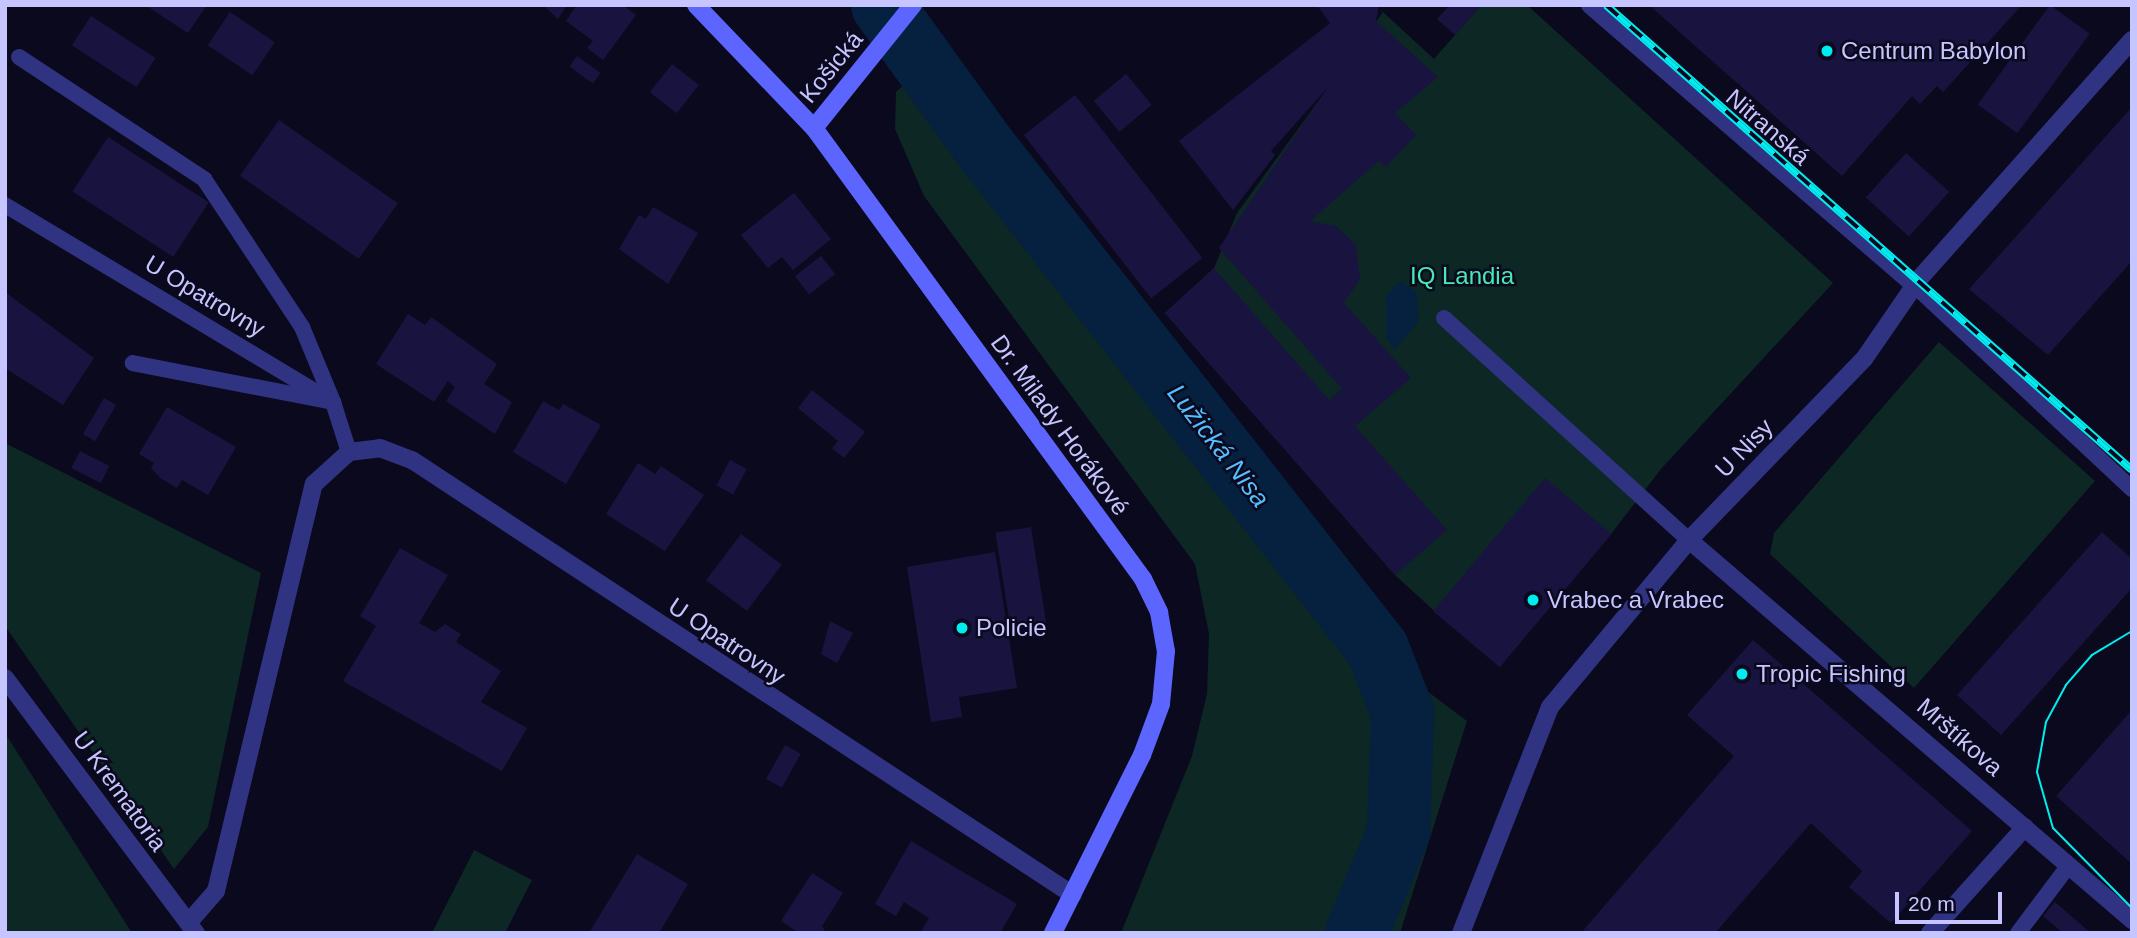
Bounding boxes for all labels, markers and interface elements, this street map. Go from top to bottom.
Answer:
street label: Košická [793,25,869,109]
place label: Centrum Babylon [1841,37,2026,65]
marker: Centrum Babylon [1819,43,1835,59]
street label: Nitranská [1720,83,1816,171]
street label: U Opatrovny [140,249,270,343]
park label: IQ Landia [1410,262,1514,290]
street label: Dr. Milady Horákové [985,329,1135,521]
water label: Lužická Nisa [1160,378,1276,514]
street label: U Nisy [1709,413,1779,483]
place label: Vrabec a Vrabec [1547,586,1724,614]
street label: U Opatrovny [663,591,791,691]
marker: Vrabec a Vrabec [1525,592,1541,608]
place label: Policie [976,614,1047,642]
marker: Policie [954,620,970,636]
place label: Tropic Fishing [1756,660,1906,688]
marker: Tropic Fishing [1734,666,1750,682]
street label: Mrštíkova [1911,692,2009,782]
street label: U Krematoria [67,725,173,857]
scale bar [1899,878,2006,922]
text: 20 m [1908,892,1955,915]

